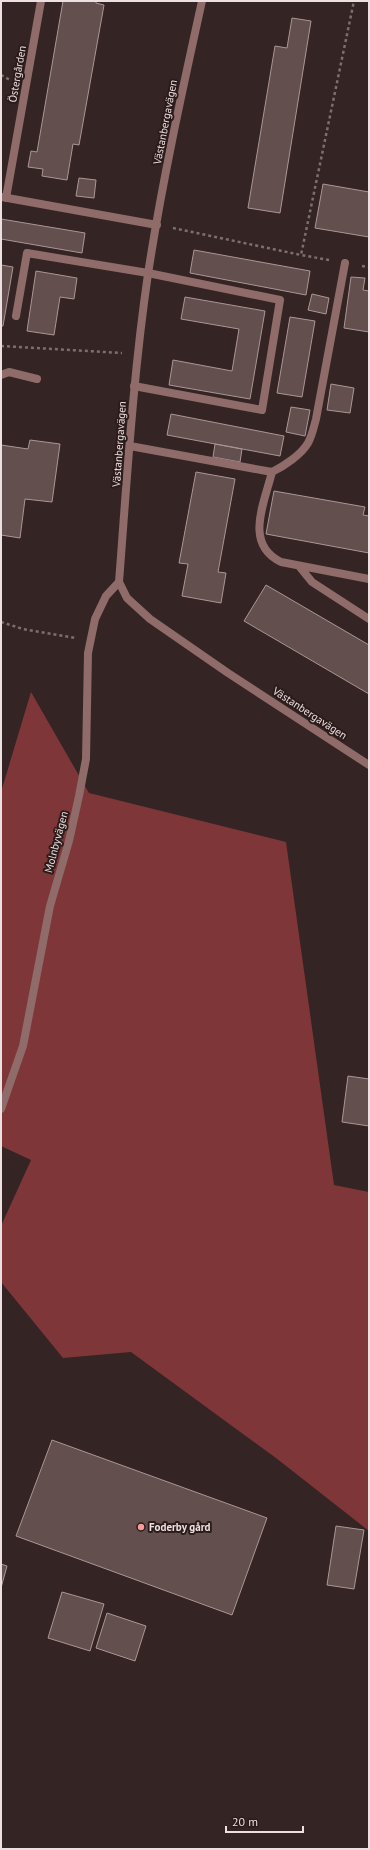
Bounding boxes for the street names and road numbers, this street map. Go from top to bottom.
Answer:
street label: Östergården [5,44,29,104]
street label: Västanbergavägen [150,78,180,166]
street label: Västanbergavägen [109,401,129,488]
street label: Västanbergavägen [269,683,350,742]
street label: Molnbyvägen [41,810,71,874]

